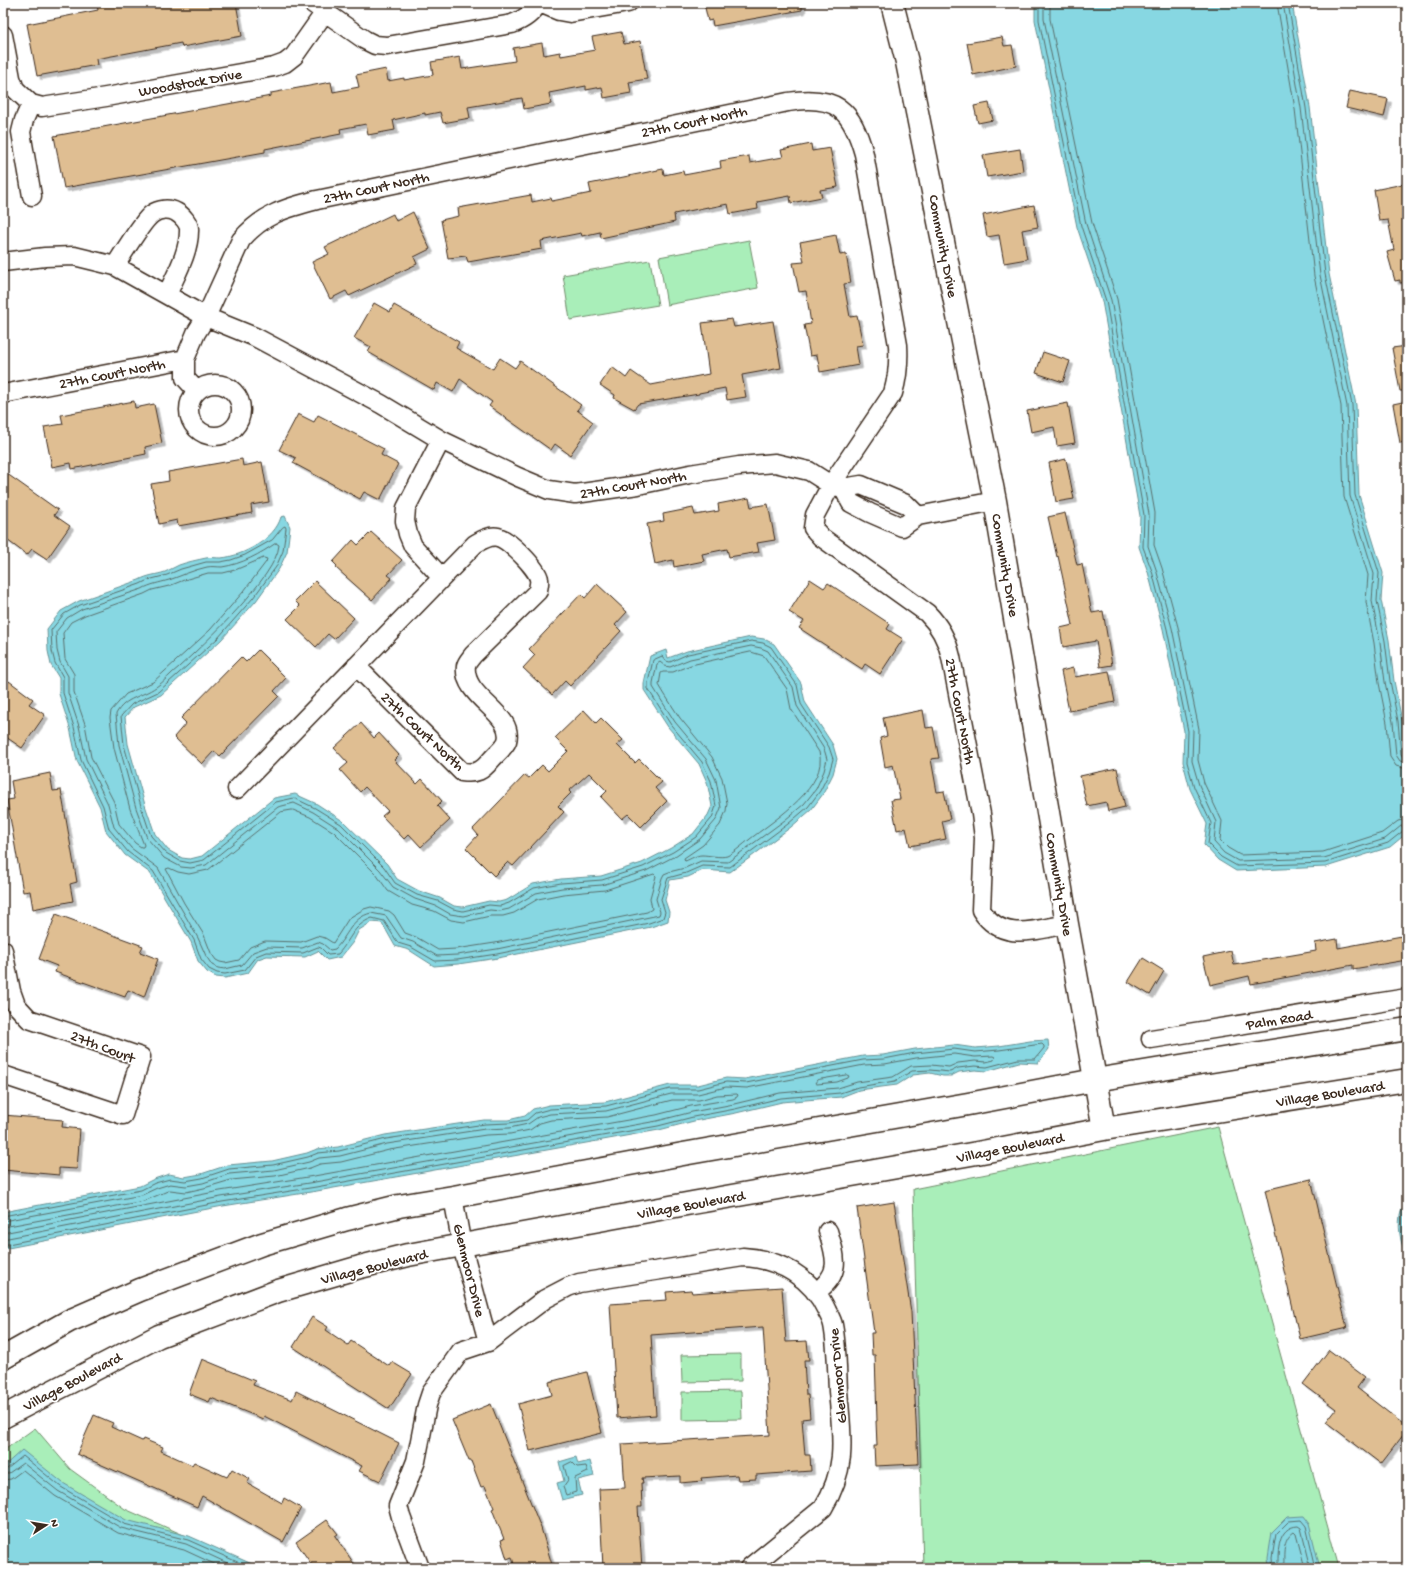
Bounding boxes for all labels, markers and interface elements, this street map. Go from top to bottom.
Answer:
street label: Woodstock Drive [137,66,244,102]
street label: 27th Court North [640,103,749,143]
street label: 27th Court North [322,169,431,209]
street label: Community Drive [923,193,961,300]
street label: 27th Court North [58,356,167,394]
street label: 27th Court North [579,468,688,504]
street label: Community Drive [986,512,1022,619]
street label: 27th Court North [940,657,978,766]
street label: 27th Court North [376,689,467,776]
street label: Community Drive [1040,831,1076,938]
street label: Palm Road [1244,1007,1315,1035]
street label: 27th Court [68,1027,139,1069]
street label: Village Boulevard [1274,1077,1387,1113]
street label: Village Boulevard [954,1130,1067,1168]
street label: Village Boulevard [635,1187,748,1224]
street label: Glenmoor Drive [448,1222,488,1319]
street label: Village Boulevard [318,1246,431,1290]
street label: Glenmoor Drive [826,1327,852,1424]
street label: Village Boulevard [20,1349,126,1417]
north arrow [26,1505,66,1545]
text: N [47,1519,60,1528]

